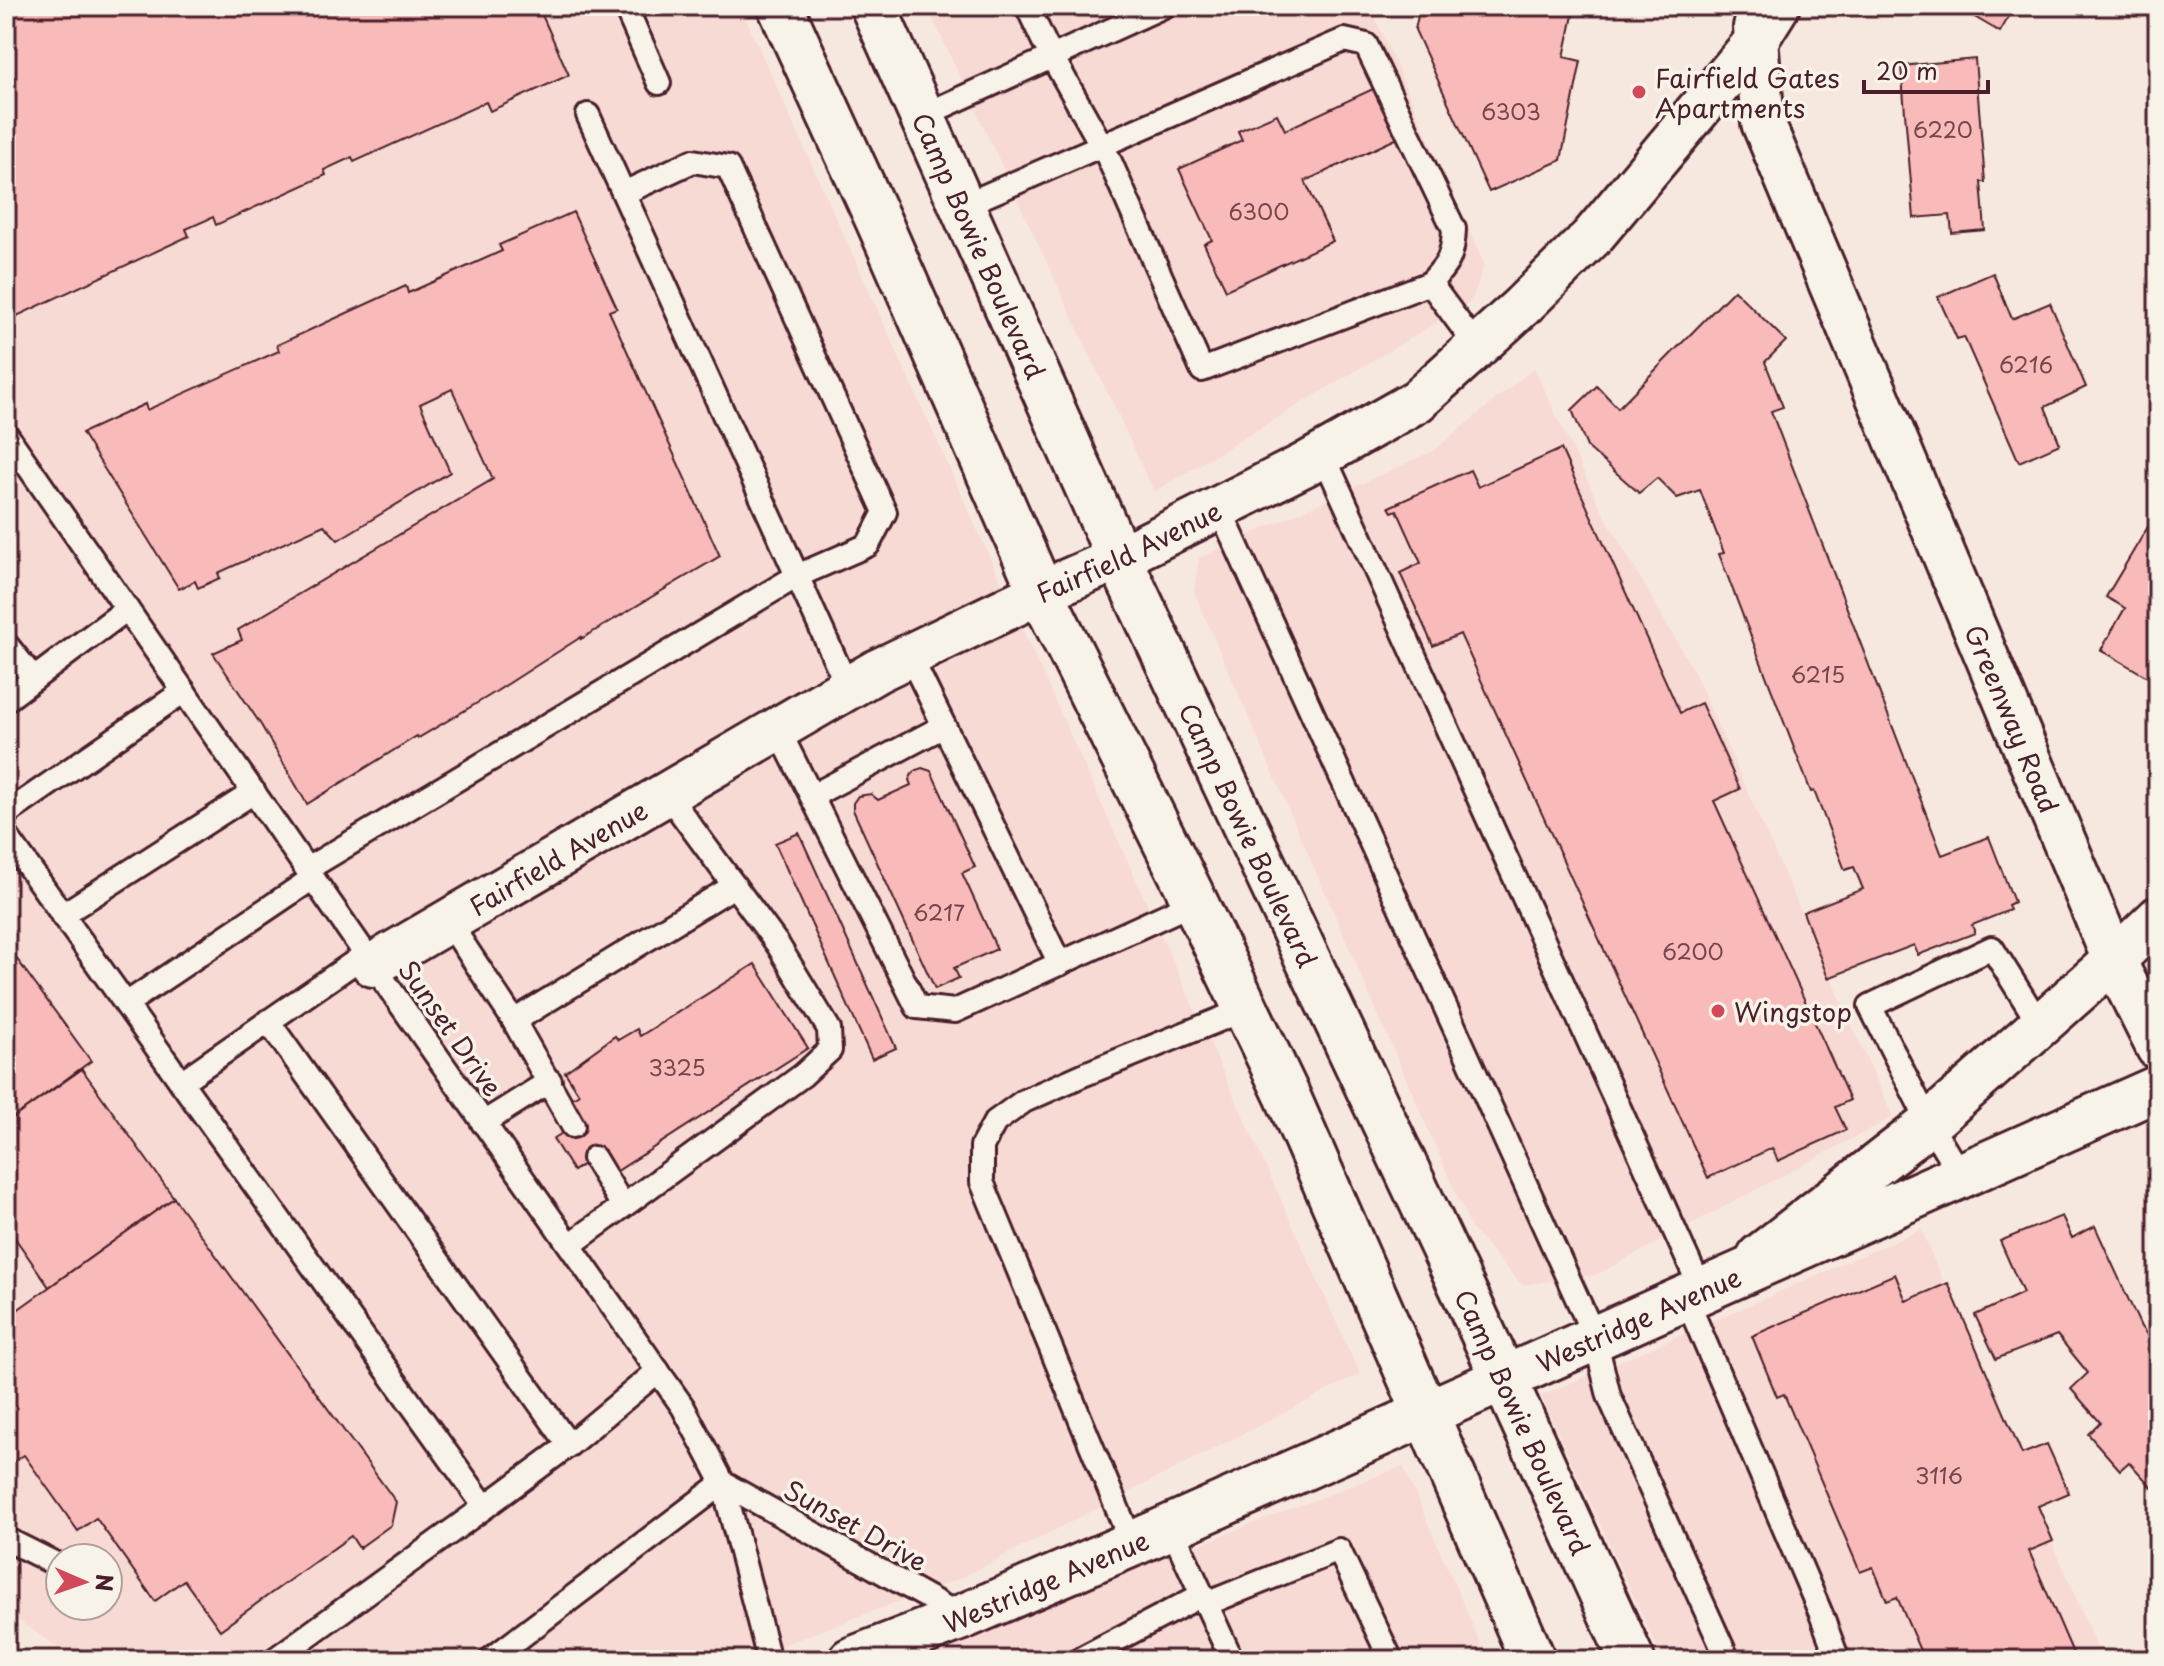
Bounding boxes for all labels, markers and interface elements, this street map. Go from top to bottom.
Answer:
scale bar [1864,44,1988,94]
text: 20 m [1876,52,1938,88]
place label: Fairfield Gates Apartments [1655,58,1839,127]
marker: Fairfield Gates Apartments [1630,83,1648,101]
house number: 6303 [1481,94,1541,127]
street label: Camp Bowie Boulevard [903,106,1056,385]
house number: 6220 [1913,112,1973,145]
house number: 6300 [1229,194,1289,227]
house number: 6216 [1999,347,2053,380]
street label: Fairfield Avenue [1030,490,1228,611]
street label: Greenway Road [1956,618,2070,819]
house number: 6215 [1791,657,1845,690]
street label: Camp Bowie Boulevard [1170,696,1328,973]
street label: Fairfield Avenue [461,790,654,925]
house number: 6217 [913,895,965,928]
house number: 6200 [1662,934,1724,967]
street label: Sunset Drive [390,952,512,1104]
place label: Wingstop [1734,992,1852,1031]
marker: Wingstop [1709,1002,1727,1020]
house number: 3325 [648,1050,706,1083]
street label: Westridge Avenue [1530,1256,1747,1382]
street label: Camp Bowie Boulevard [1446,1283,1601,1561]
house number: 3116 [1915,1458,1963,1491]
street label: Sunset Drive [777,1470,935,1580]
street label: Westridge Avenue [937,1520,1155,1642]
north arrow [44,1542,124,1622]
text: N [89,1573,122,1592]

